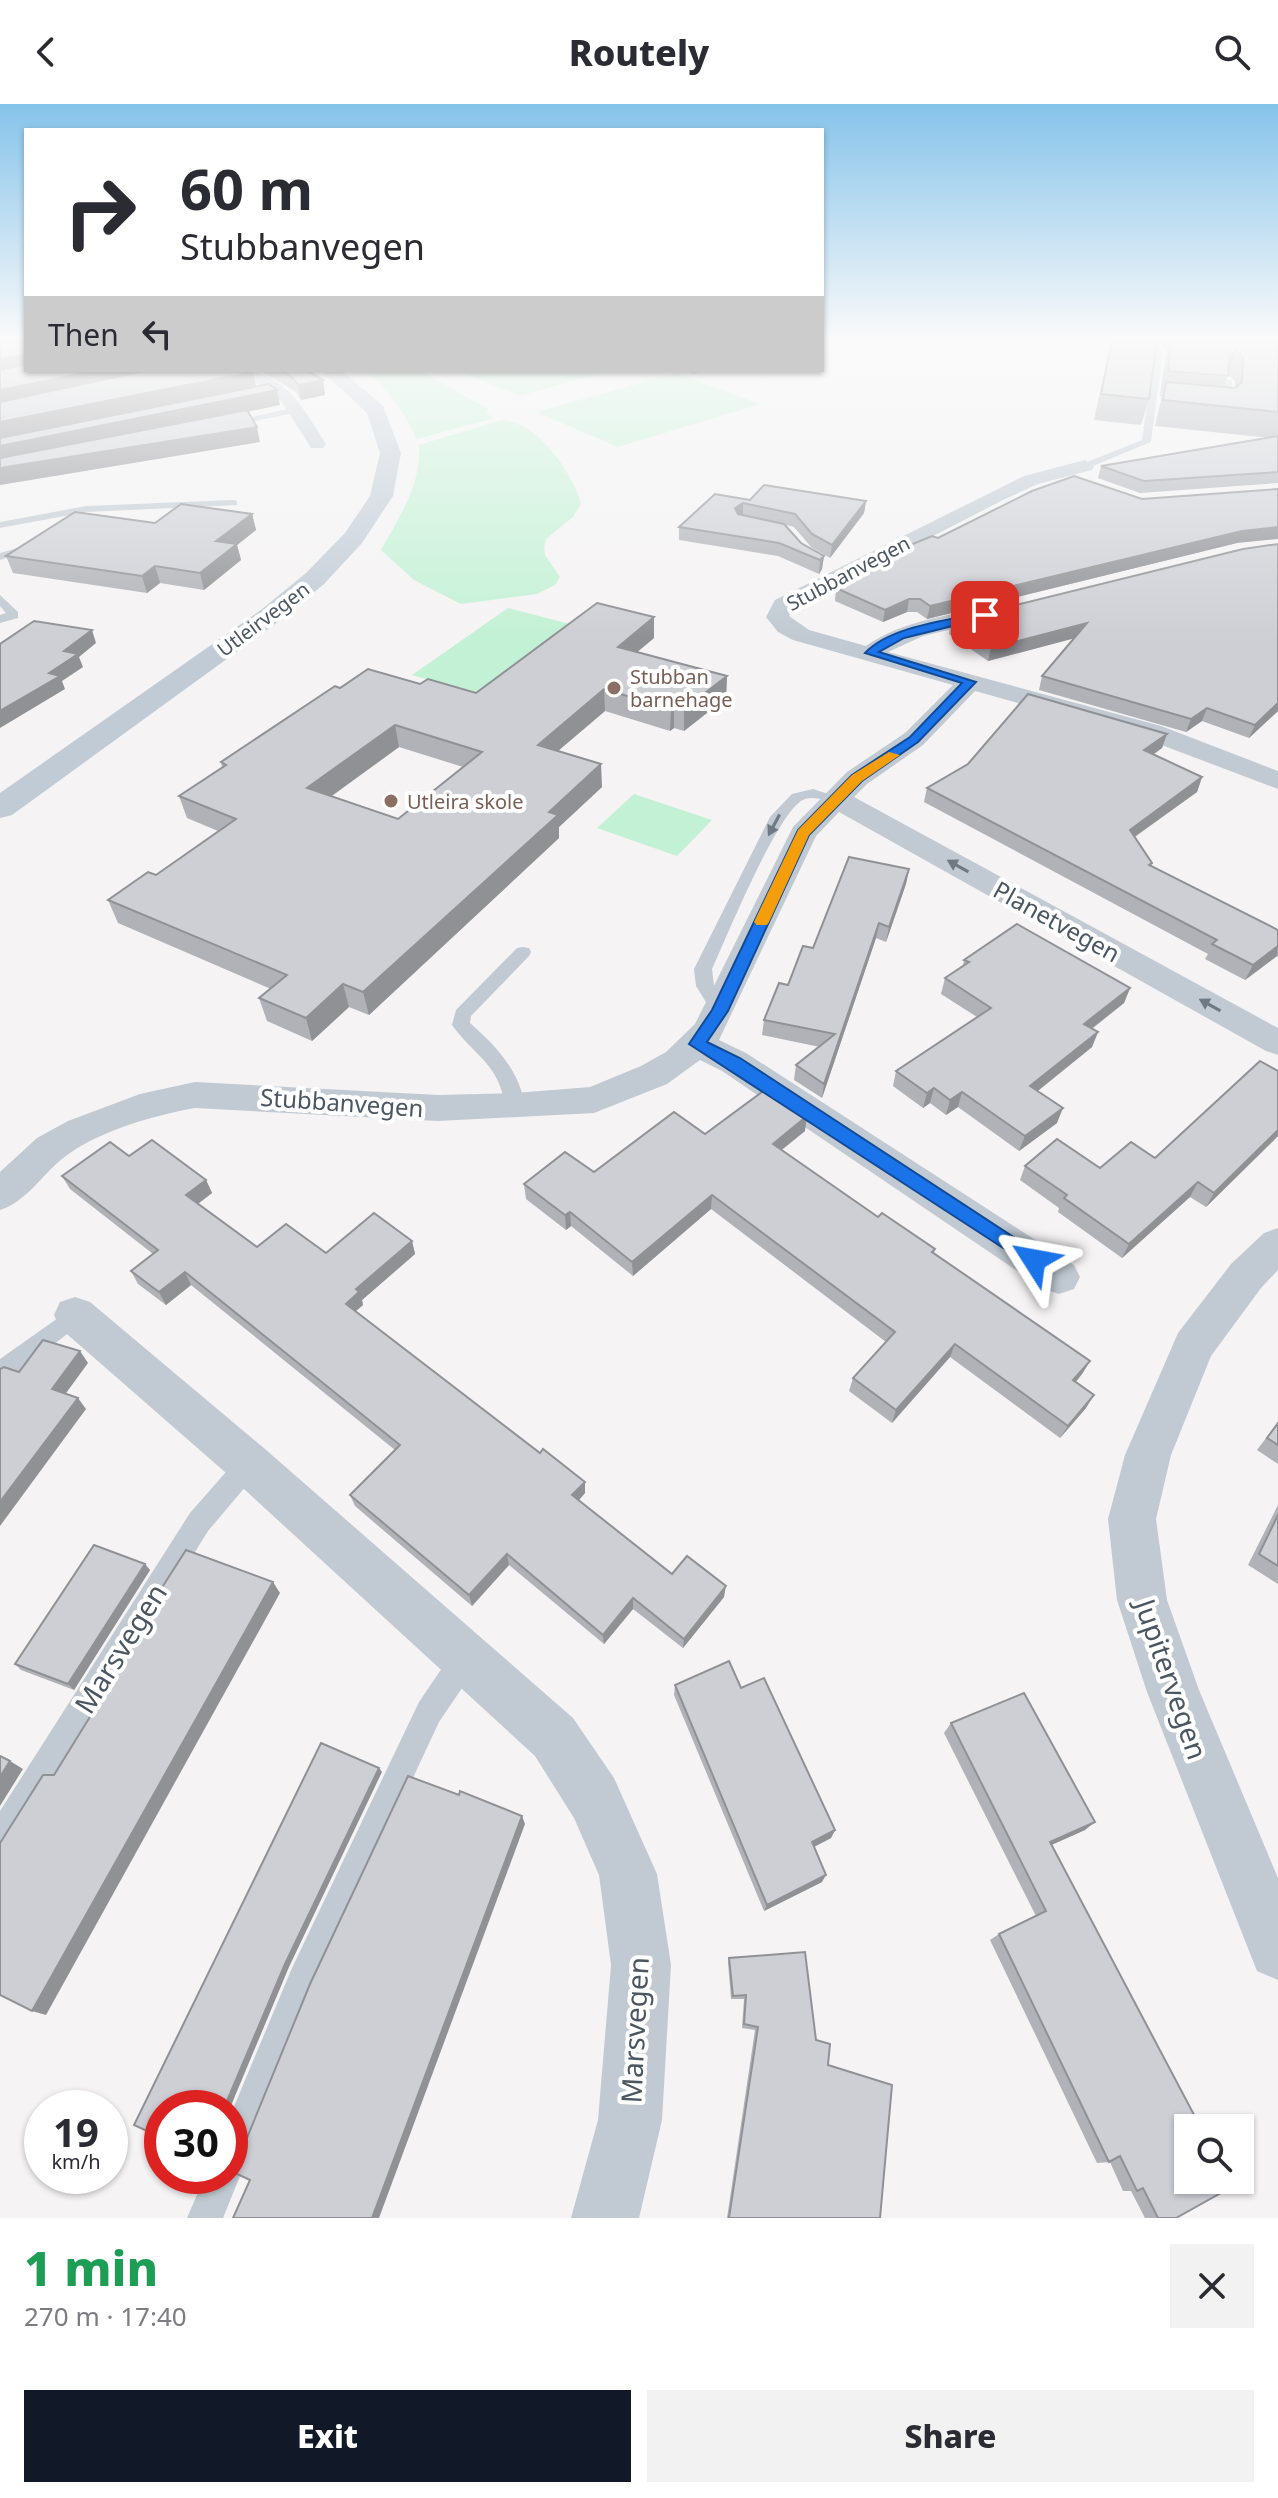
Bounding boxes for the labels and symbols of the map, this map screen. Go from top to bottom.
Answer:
street label: Stubbanvegen [782,529,914,617]
street label: Utleirvegen [211,575,315,663]
pin [951,581,1019,649]
place label: Stubban barnehage [630,663,733,713]
marker: Stubban barnehage [605,679,623,697]
place label: Utleira skole [407,788,524,815]
marker: Utleira skole [382,792,400,810]
one-way arrow [767,813,780,836]
one-way arrow [946,859,969,873]
street label: Planetvegen [988,873,1126,969]
one-way arrow [1199,998,1221,1012]
street label: Stubbanvegen [259,1080,425,1124]
position arrow [992,1218,1076,1302]
street label: Marsvegen [65,1576,175,1720]
street label: Jupitervegen [1126,1591,1217,1764]
street label: Marsvegen [611,1956,657,2104]
speed limit sign: 30 [144,2090,248,2194]

